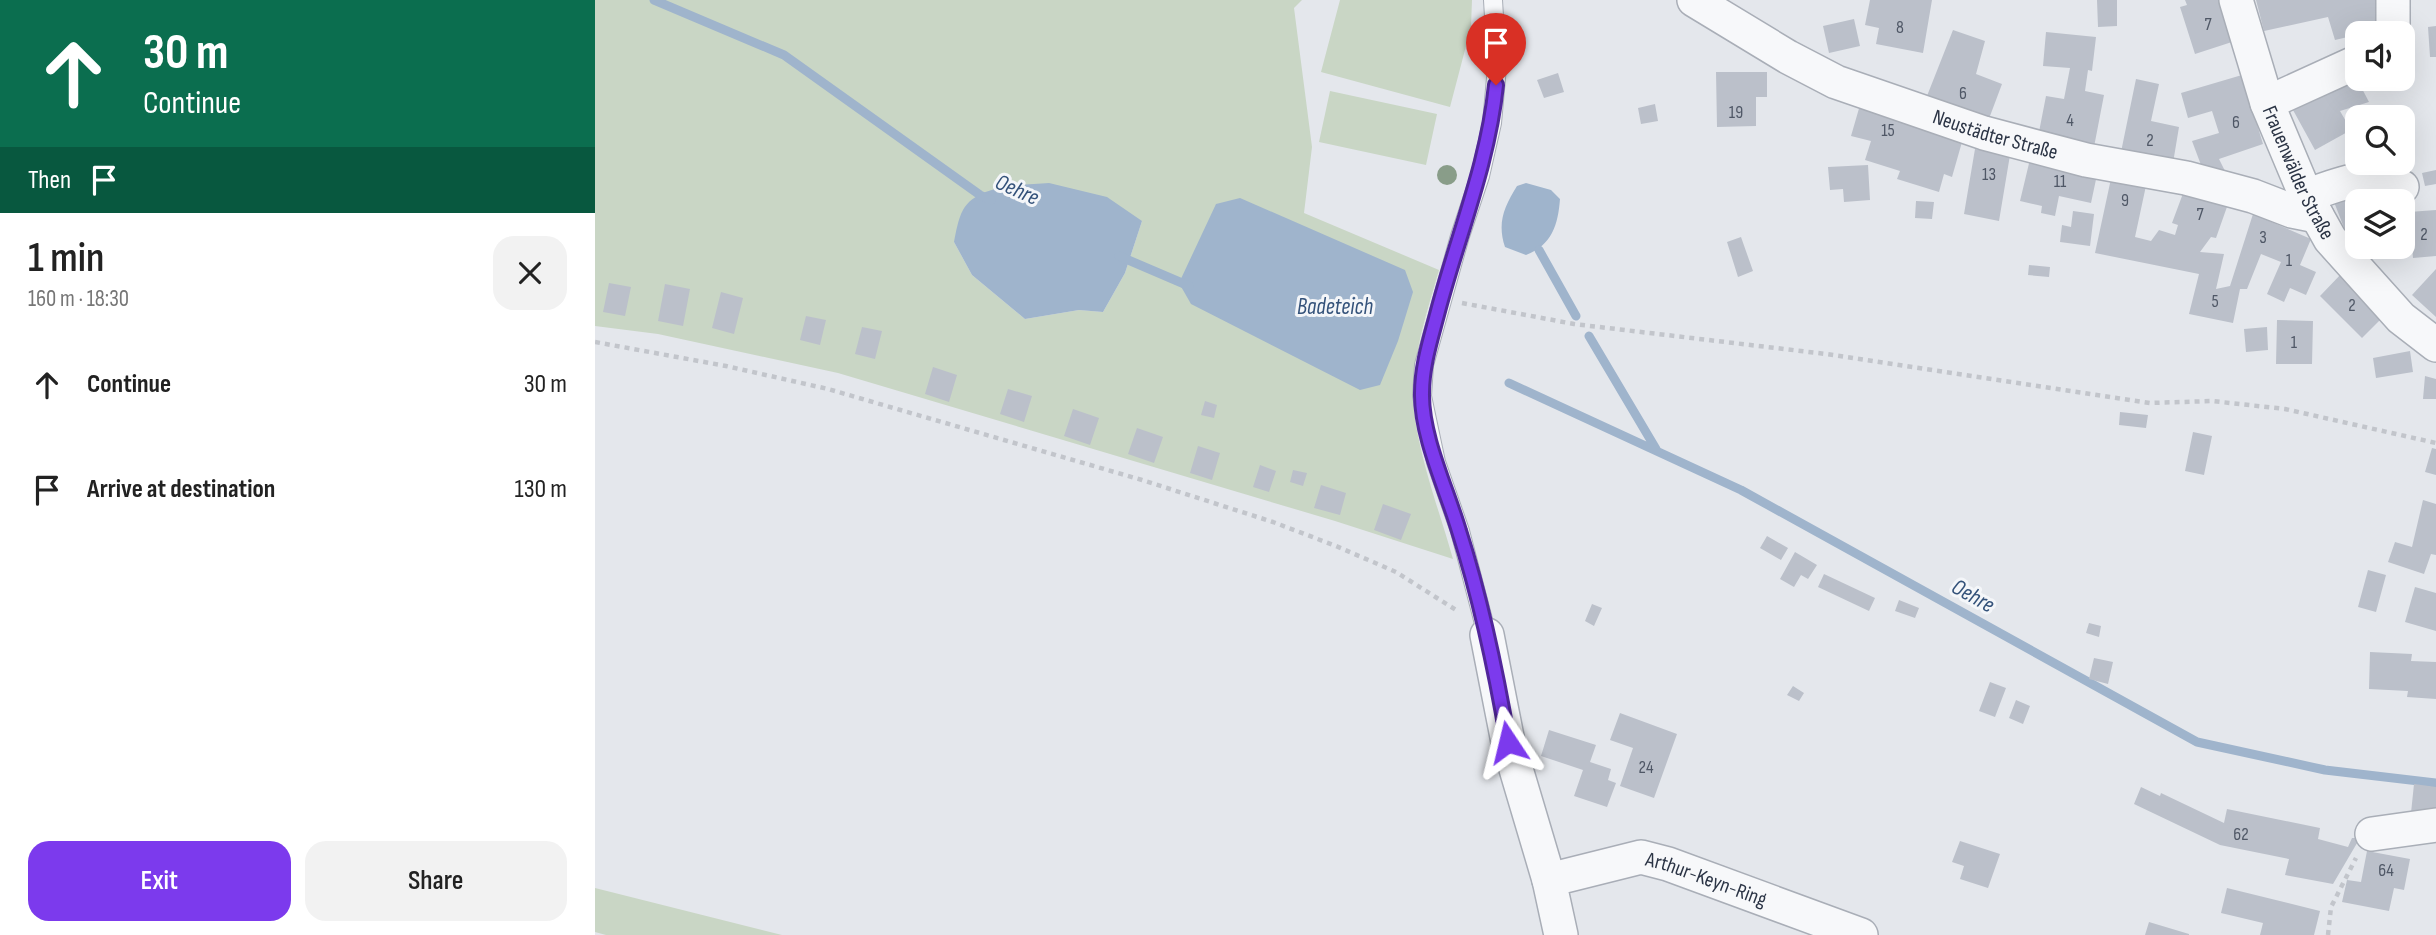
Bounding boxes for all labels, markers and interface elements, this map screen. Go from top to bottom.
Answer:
pin [1466,13,1526,85]
house number: 7 [2204,14,2212,35]
house number: 8 [1896,17,1904,38]
map controls [2345,21,2415,259]
button: sound [2345,21,2415,91]
text: 30 m [143,24,228,83]
icon: arrive [1477,24,1515,62]
icon: ahead [28,28,119,119]
house number: 6 [1959,83,1967,104]
text: Continue [143,84,241,123]
house number: 19 [1729,102,1743,123]
street label: Frauenwälder Straße [2257,102,2340,244]
street label: Neustädter Straße [1930,104,2061,165]
button: search [2345,105,2415,175]
house number: 4 [2066,110,2074,131]
house number: 6 [2232,112,2240,133]
house number: 15 [1881,120,1895,141]
house number: 2 [2146,130,2154,151]
icon: arrive [85,161,123,199]
house number: 13 [1982,164,1996,185]
text: Then [28,165,71,196]
water label: Oehre [991,168,1043,212]
house number: 11 [2054,171,2067,192]
button: layers [2345,189,2415,259]
house number: 9 [2121,190,2129,211]
house number: 7 [2196,204,2204,225]
house number: 2 [2420,224,2428,245]
house number: 3 [2259,227,2267,248]
text: 1 min [28,233,104,284]
button: close [493,236,567,310]
house number: 1 [2286,250,2293,271]
text: 160 m · 18:30 [28,285,129,313]
house number: 5 [2211,291,2219,312]
water label: Badeteich [1297,293,1373,321]
house number: 2 [2348,295,2356,316]
house number: 1 [2291,332,2298,353]
icon: ahead [28,366,66,404]
text: Continue [87,369,171,400]
text: 30 m [524,369,567,400]
icon: arrive [28,471,66,509]
text: Arrive at destination [87,474,275,505]
text: 130 m [515,474,567,505]
water label: Oehre [1947,573,1999,619]
position arrow [1471,705,1545,779]
house number: 24 [1639,757,1654,778]
house number: 62 [2233,824,2249,845]
button: Exit [28,841,291,921]
button: Share [305,841,567,921]
street label: Arthur-Keyn-Ring [1642,846,1770,912]
house number: 64 [2378,860,2394,881]

